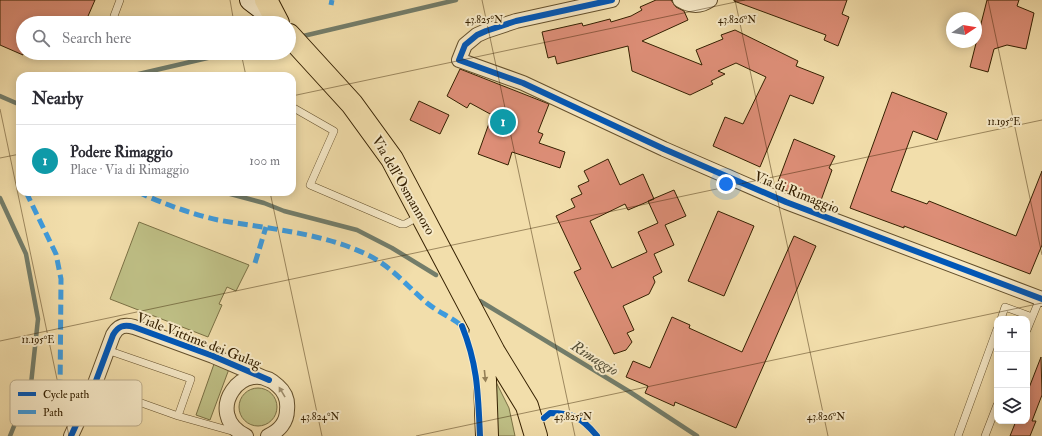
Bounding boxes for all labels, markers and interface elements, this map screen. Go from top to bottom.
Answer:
north arrow [946,12,982,48]
text: 43.825°N [465,14,503,26]
text: 43.826°N [718,14,756,26]
search box [16,16,296,60]
icon: search [30,27,52,49]
text: Search here [62,29,131,48]
text: Nearby [32,88,83,109]
pin: 1 [490,107,516,137]
text: 11.195°E [988,116,1020,128]
street label: Via dell'Osmannoro [368,133,439,238]
text: Podere Rimaggio [70,143,173,162]
text: 1 [43,153,47,169]
text: 100 m [249,153,280,169]
text: Place · Via di Rimaggio [70,162,189,178]
street label: Via di Rimaggio [752,168,842,217]
your location [716,174,736,194]
street label: Viale Vittime dei Gulag [134,309,265,372]
map controls [994,316,1030,424]
button: + [994,316,1030,352]
text: 11.195°E [22,334,54,346]
water label: Rimaggio [567,336,622,380]
button: − [994,352,1030,388]
one-way arrow [481,370,488,382]
legend [10,380,142,426]
one-way arrow [279,386,286,398]
text: Cycle path [43,388,89,402]
button: layers [994,388,1030,424]
text: Path [43,406,63,419]
text: 43.824°N [301,411,339,423]
text: 43.825°N [554,411,592,423]
text: 43.826°N [807,411,845,423]

